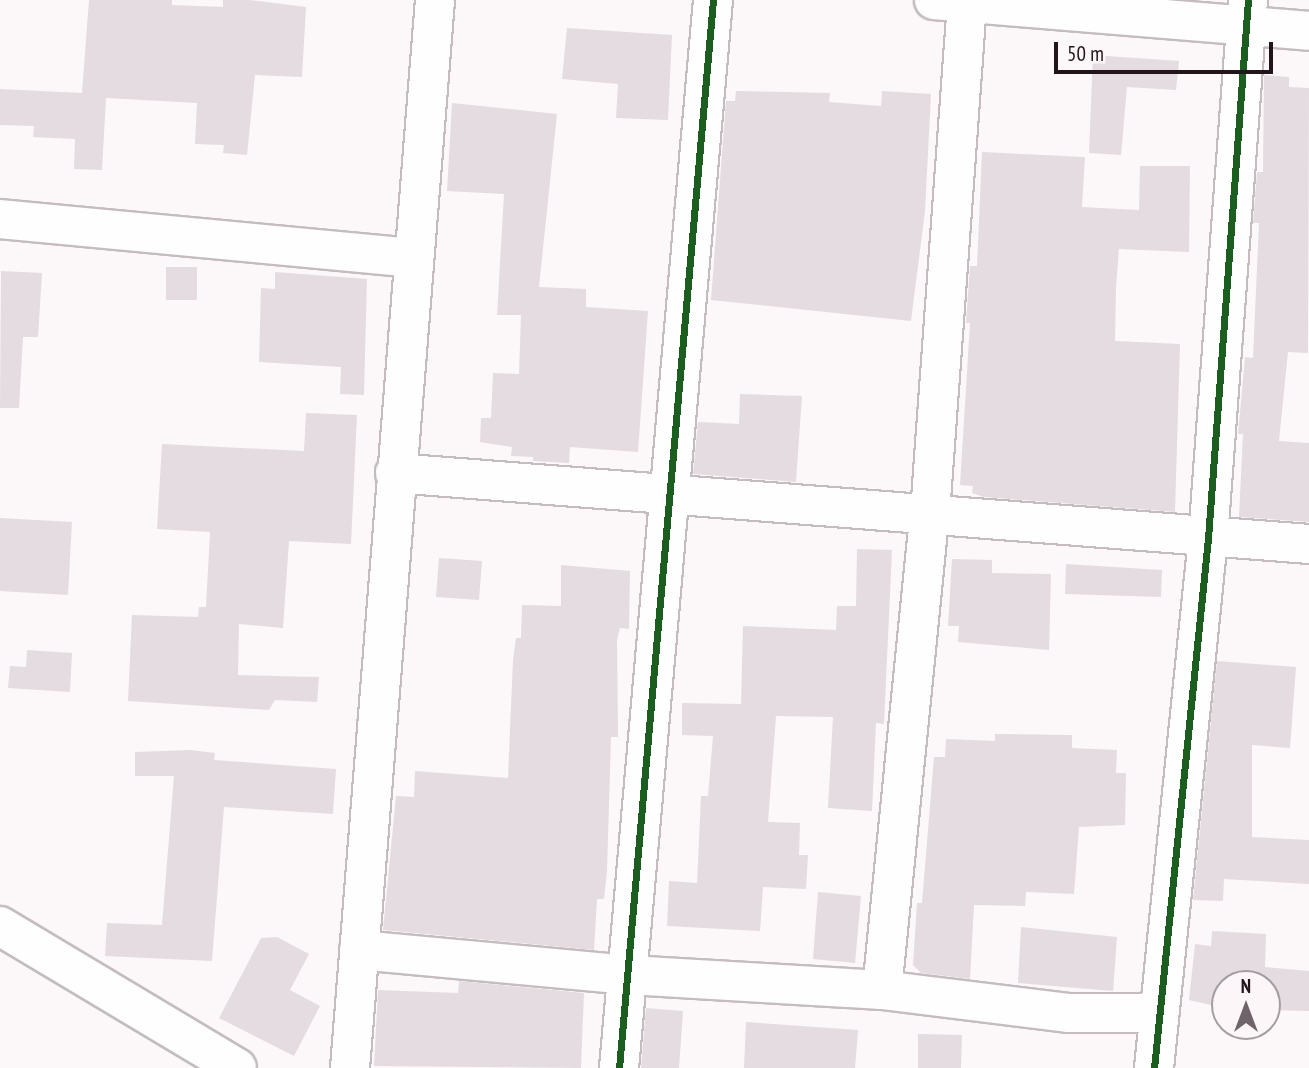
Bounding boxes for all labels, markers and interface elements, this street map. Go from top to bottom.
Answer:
scale bar [1057,28,1276,72]
text: 50 m [1067,40,1104,67]
north arrow [1211,970,1281,1040]
text: N [1241,974,1251,998]

